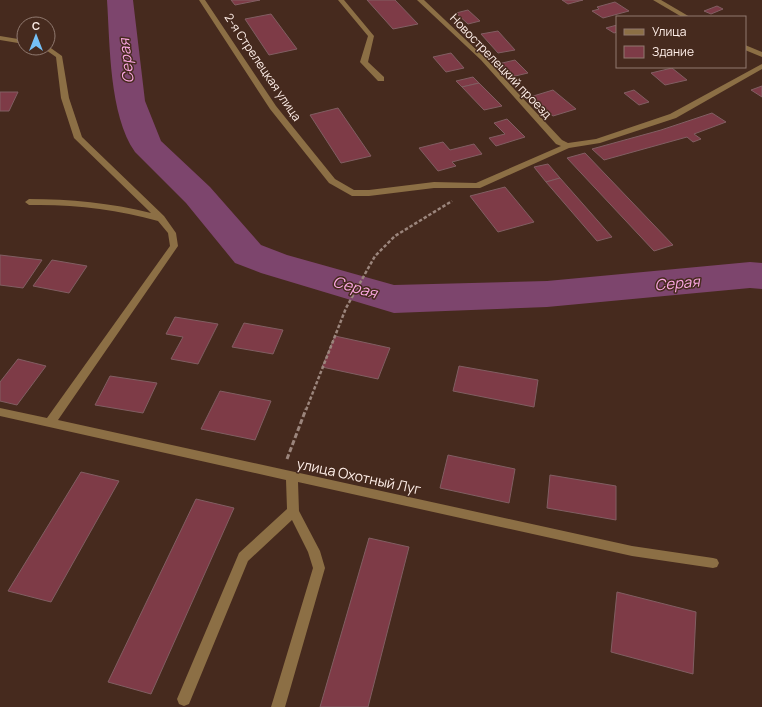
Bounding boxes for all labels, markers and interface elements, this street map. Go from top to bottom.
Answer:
street label: 2-я Стрелецкая улица [221,10,305,124]
street label: Новострелецкий проезд [446,10,556,122]
north arrow [16,16,56,56]
legend [616,16,746,68]
text: С [32,18,40,33]
text: Улица [652,23,686,40]
water label: Серая [113,36,139,84]
text: Здание [652,43,694,60]
water label: Серая [654,270,702,295]
water label: Серая [330,271,381,304]
street label: улица Охотный Луг [295,454,423,499]

